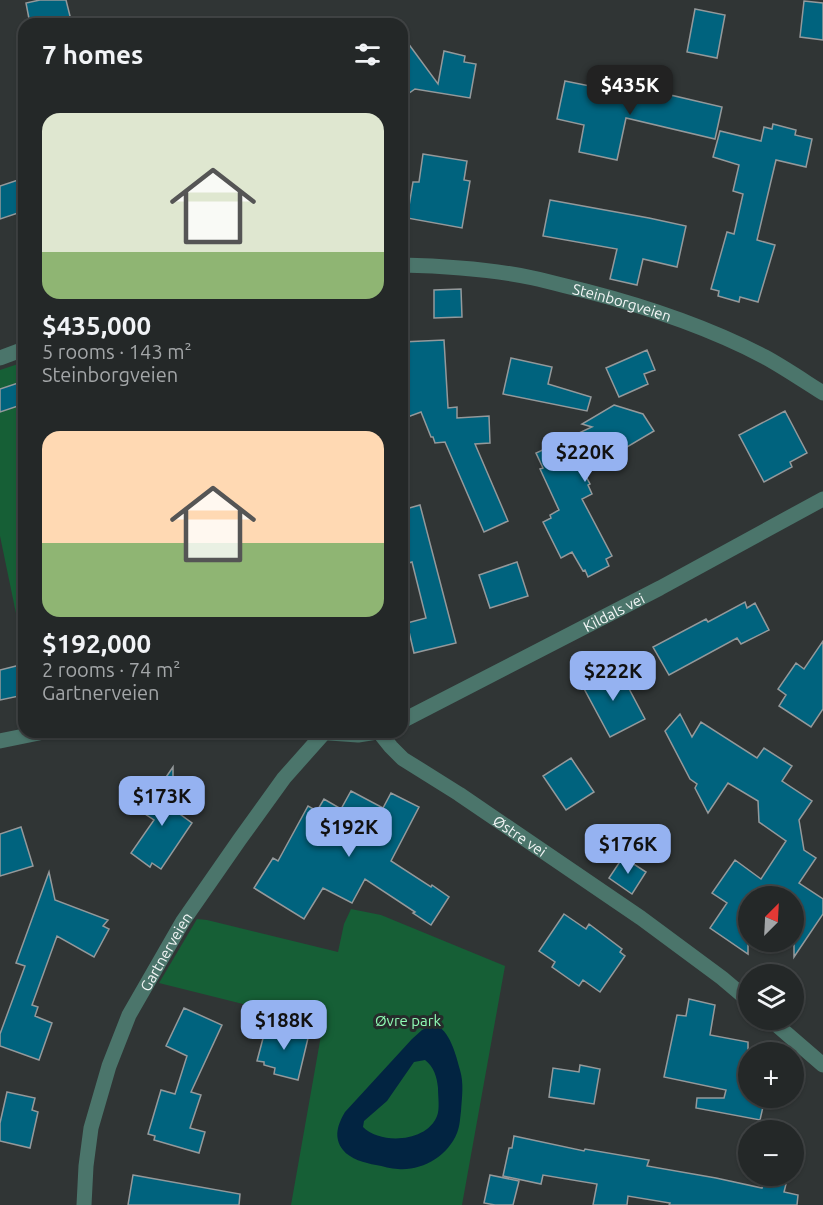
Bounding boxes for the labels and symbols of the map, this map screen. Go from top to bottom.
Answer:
pin: $435K [588,65,672,116]
street label: Steinborgveien [571,280,674,324]
pin: $220K [543,432,627,483]
street label: Kildals vei [580,589,647,635]
pin: $222K [571,651,655,702]
pin: $173K [120,776,204,827]
pin: $192K [307,807,391,858]
street label: Østre vei [490,811,550,860]
pin: $176K [586,824,670,875]
north arrow [738,886,804,952]
street label: Gartnerveien [136,909,195,994]
pin: $188K [242,1000,326,1051]
park label: Øvre park [375,1012,441,1029]

